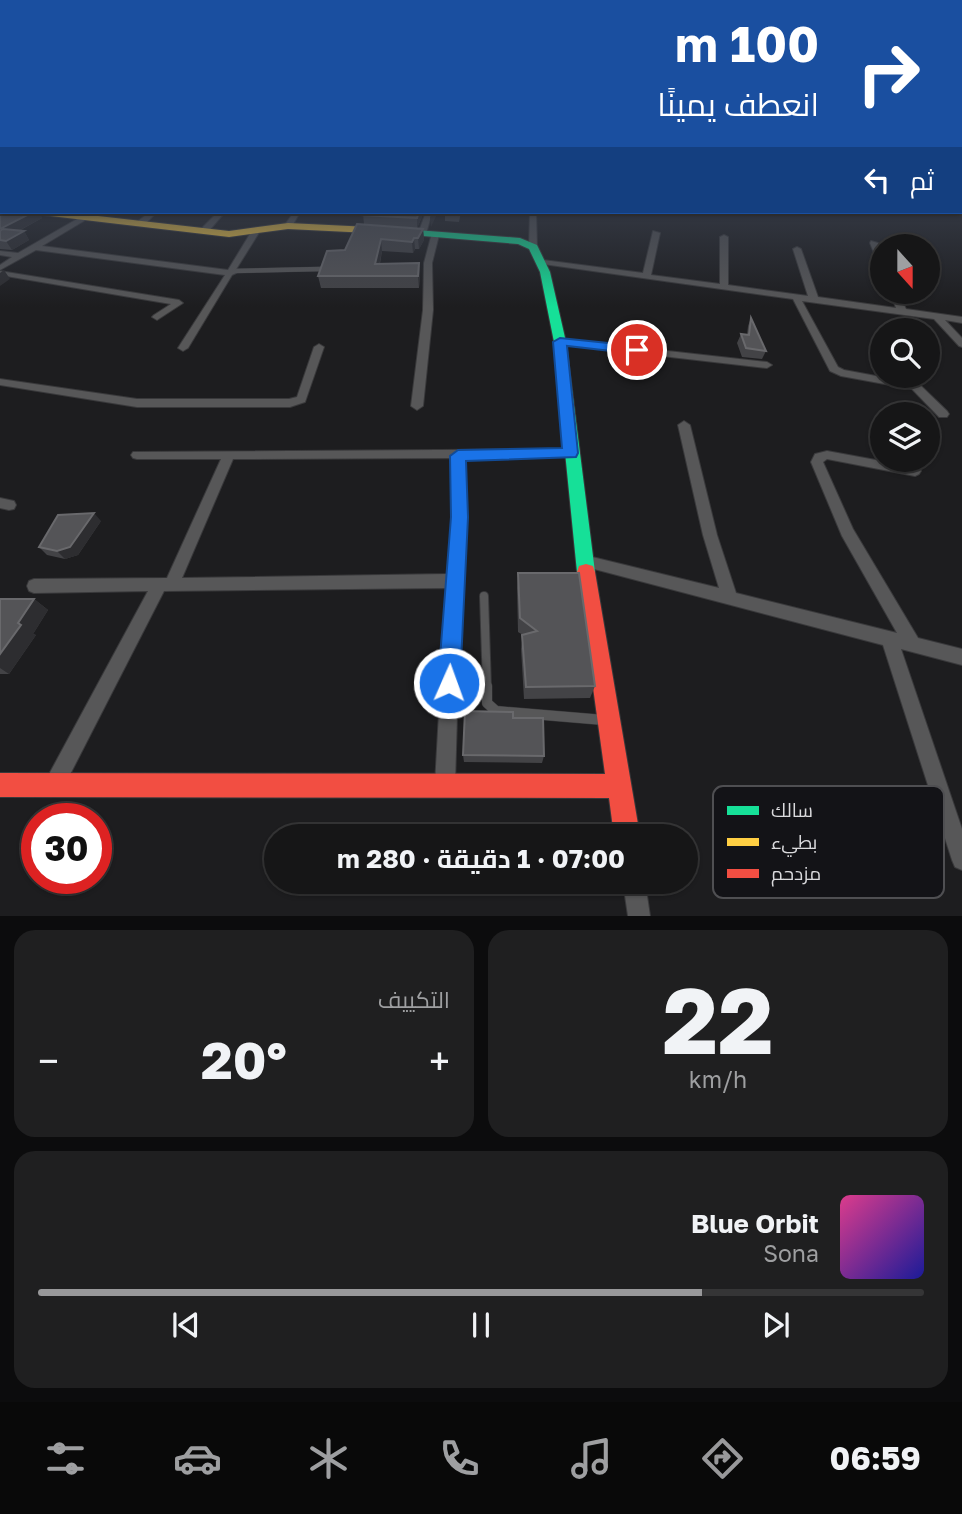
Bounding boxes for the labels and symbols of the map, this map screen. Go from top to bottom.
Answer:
north arrow [870,234,940,304]
pin [607,320,667,380]
position arrow [412,646,486,720]
legend [713,786,944,898]
text: سالك [771,798,813,821]
speed limit sign: 30 [21,803,112,894]
text: بطيء [771,830,817,857]
text: مزدحم [771,861,821,887]

